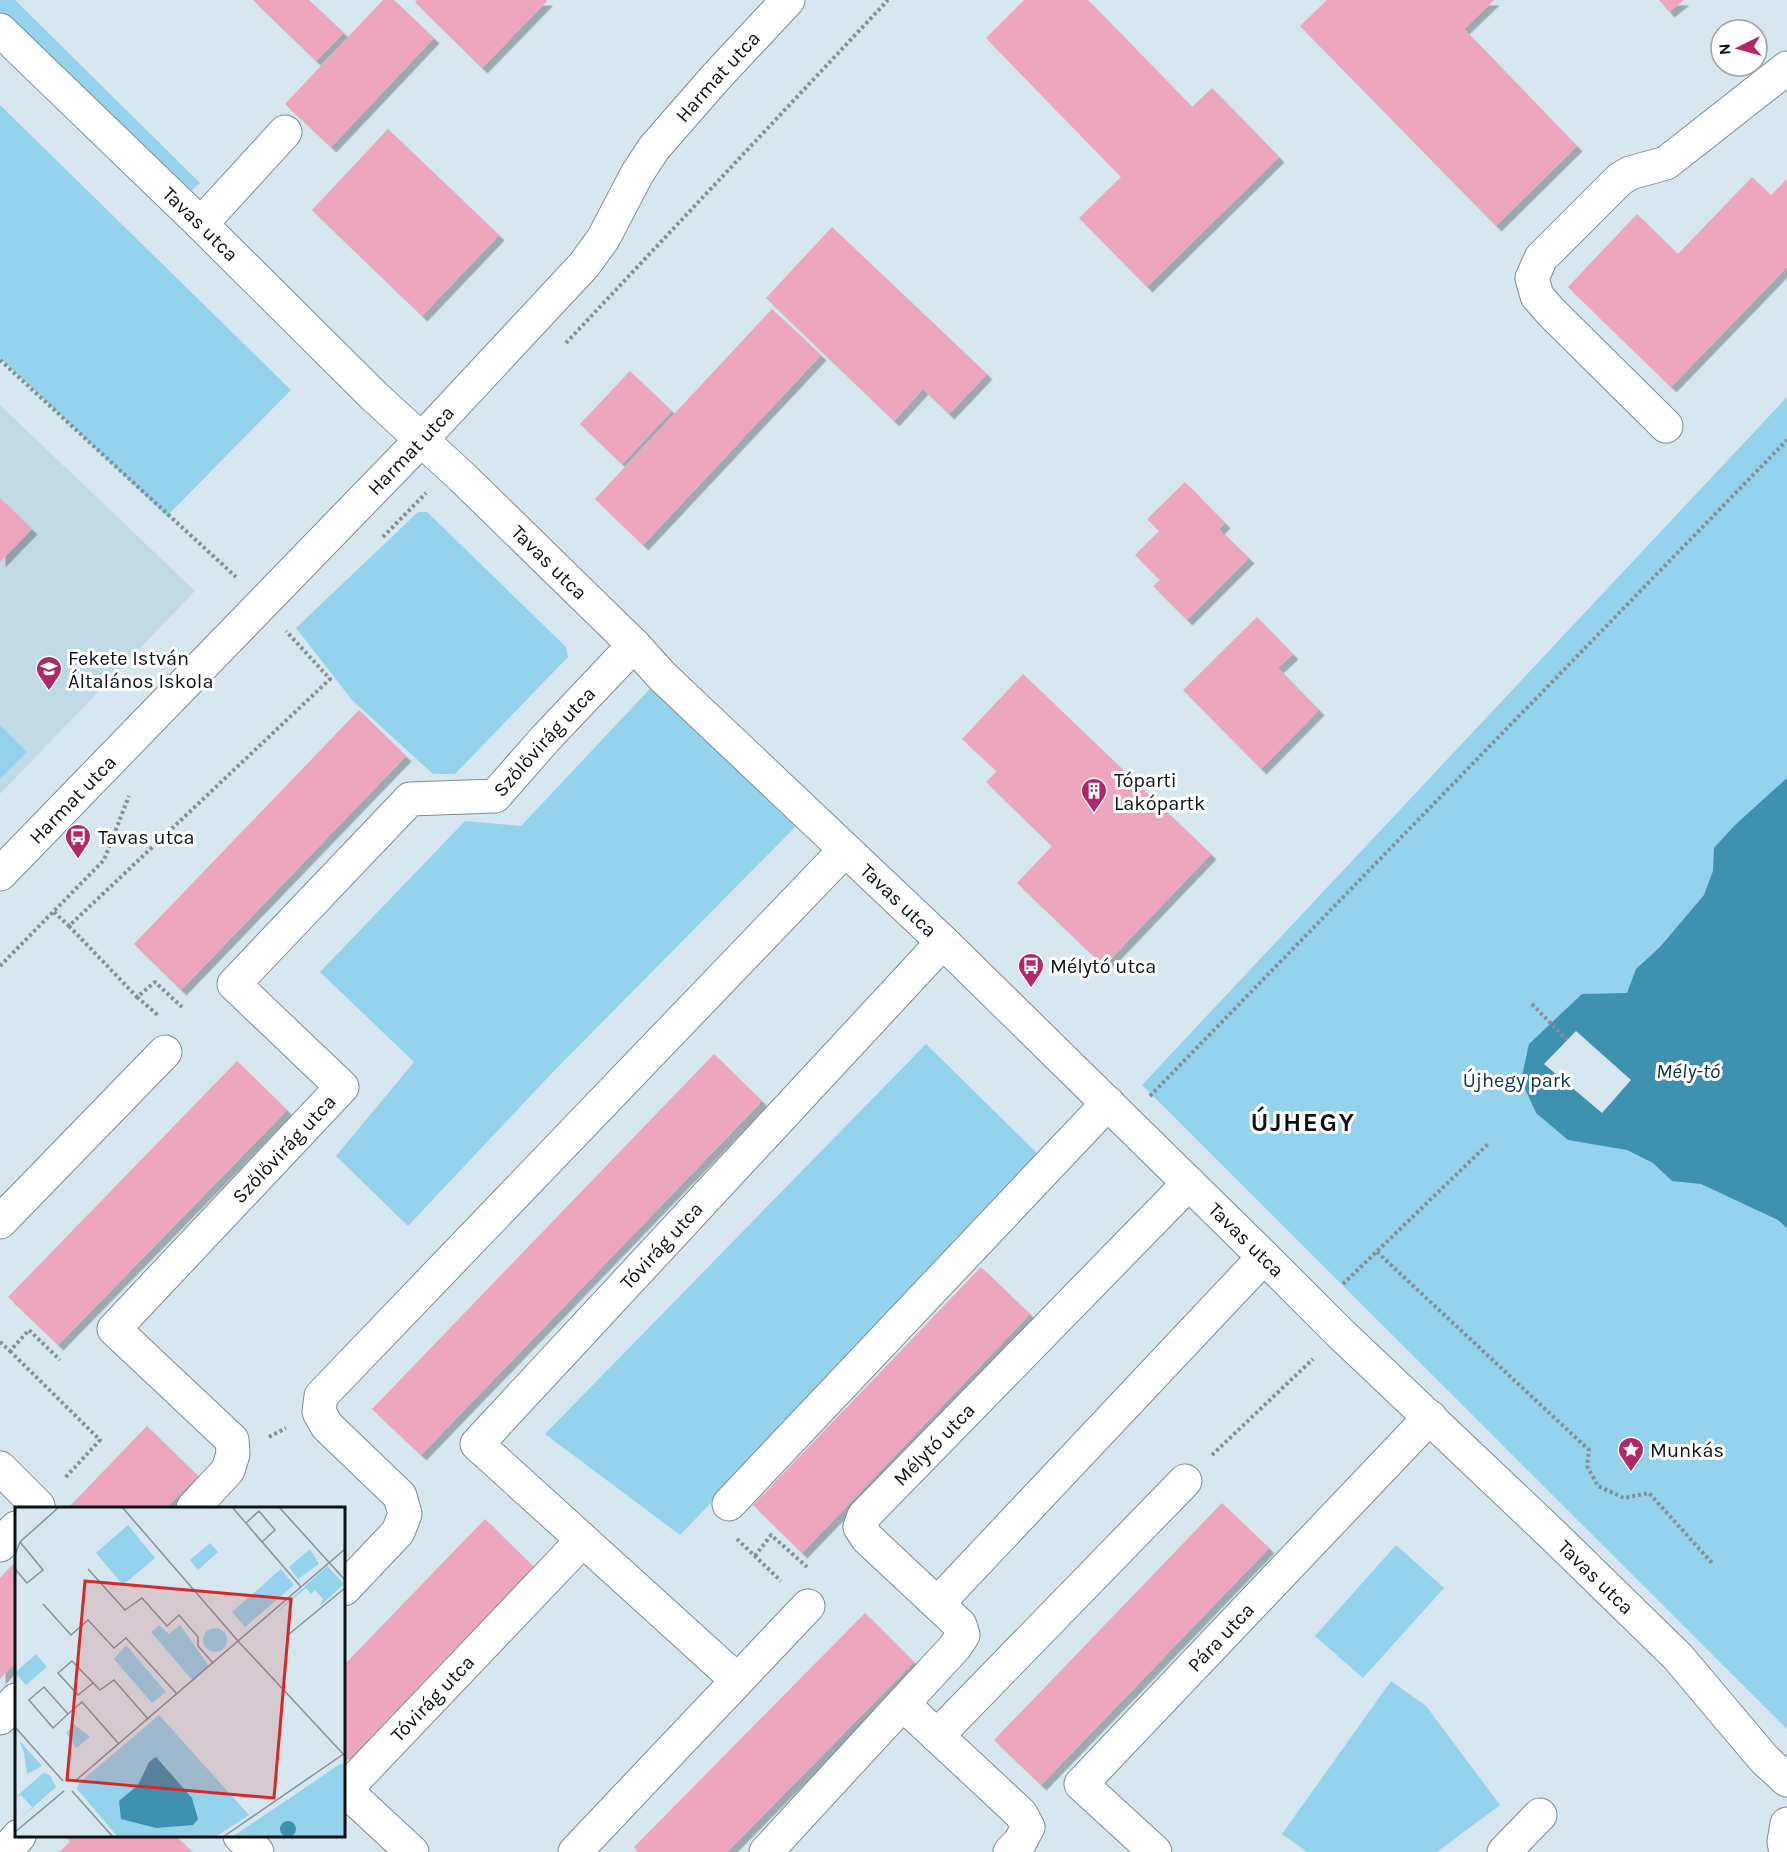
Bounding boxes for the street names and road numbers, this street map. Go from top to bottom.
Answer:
street label: Harmat utca [671,26,764,127]
street label: Tavas utca [158,182,243,266]
street label: Harmat utca [363,401,459,500]
street label: Tavas utca [507,520,592,604]
street label: Szőlővirág utca [488,682,600,801]
street label: Harmat utca [24,750,121,849]
street label: Tavas utca [856,858,942,942]
street label: Szőlővirág utca [227,1090,340,1208]
street label: Tóvirág utca [615,1197,707,1294]
street label: Tavas utca [1204,1198,1289,1282]
street label: Mélytó utca [889,1398,979,1490]
street label: Tavas utca [1553,1535,1639,1619]
street label: Pára utca [1183,1598,1259,1676]
street label: Tóvirág utca [386,1650,479,1746]

